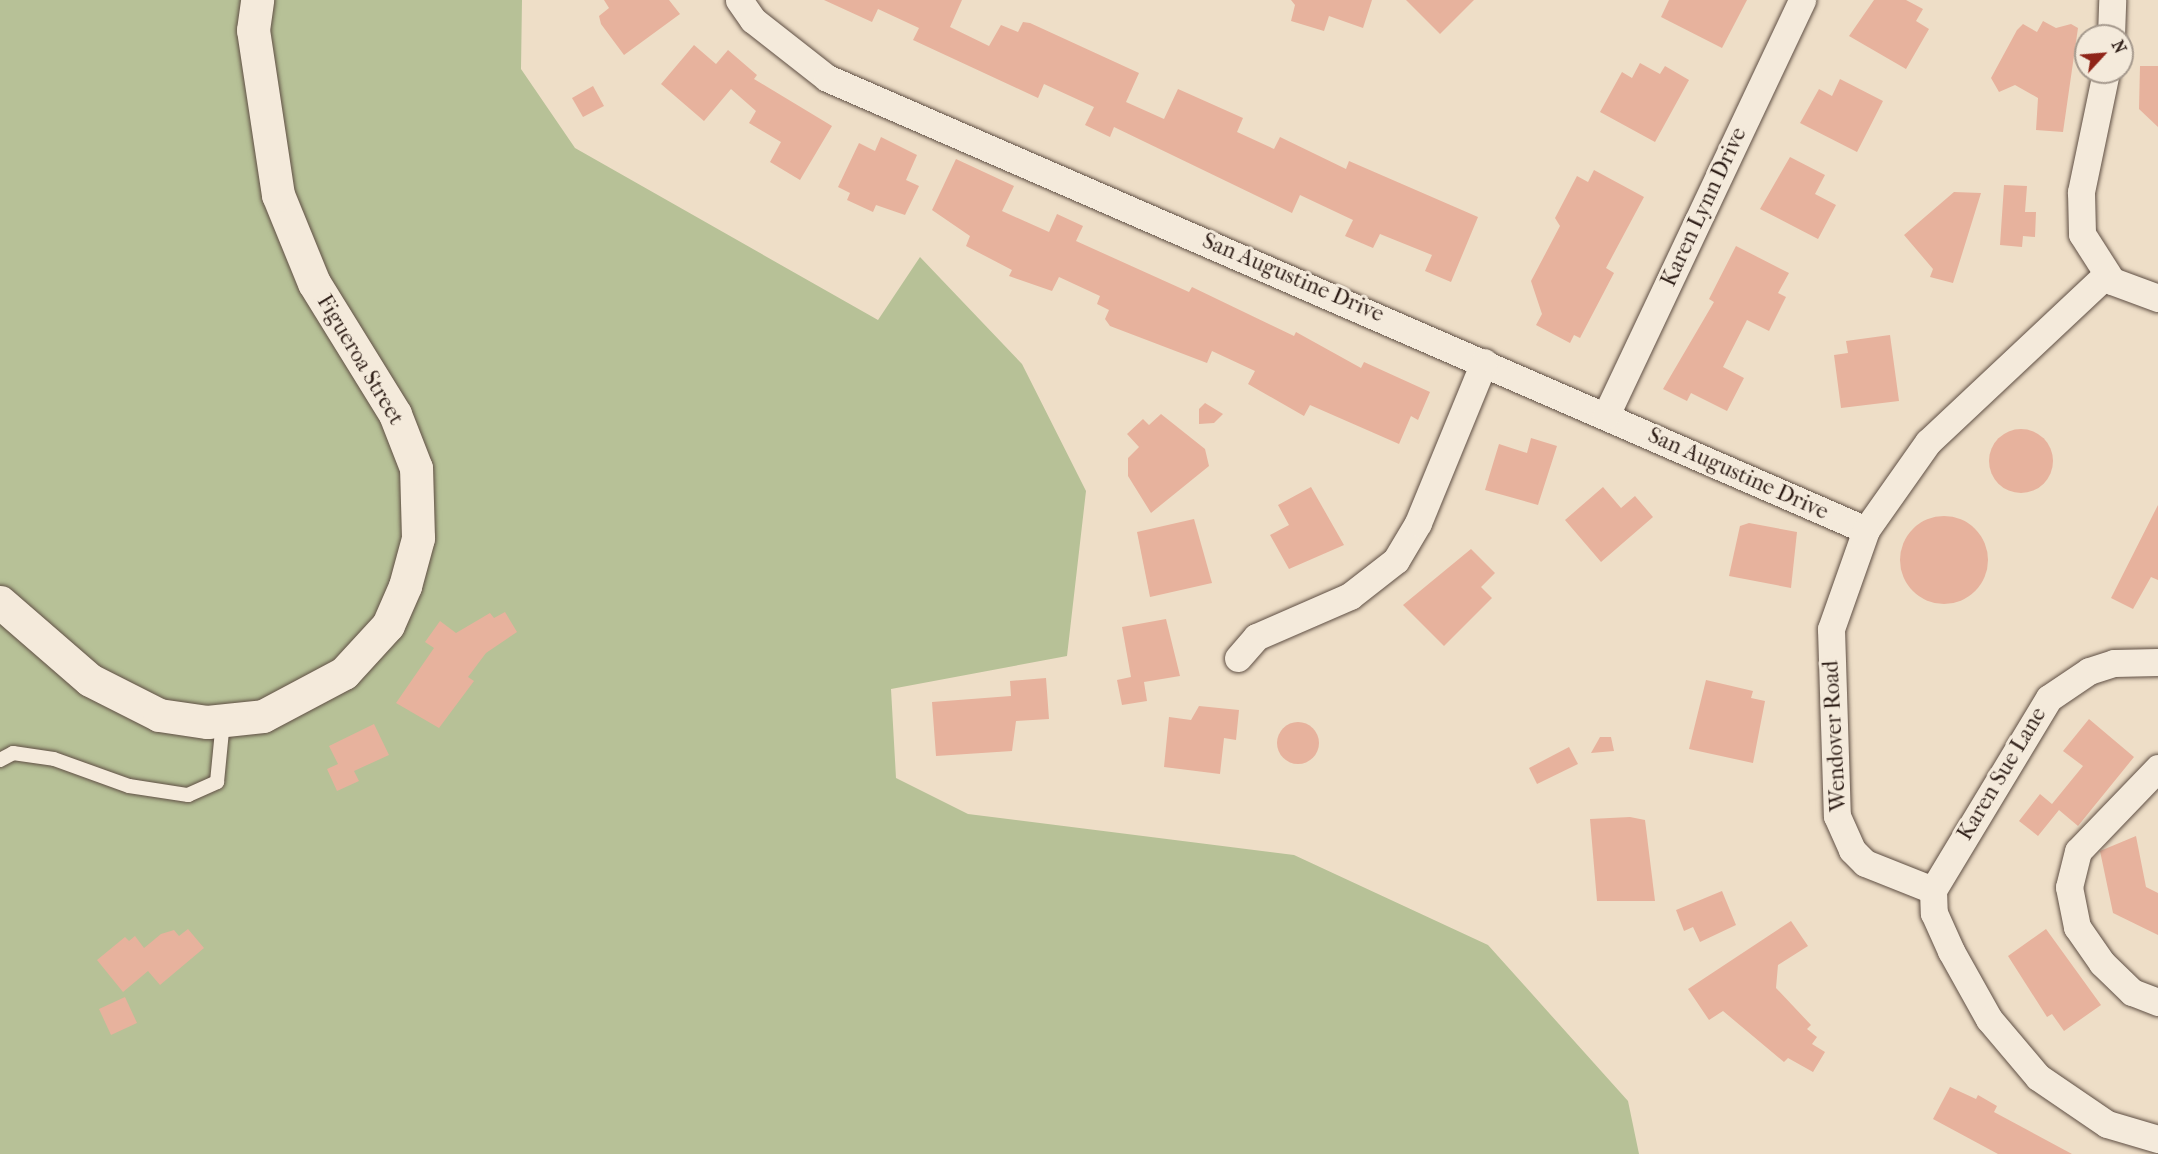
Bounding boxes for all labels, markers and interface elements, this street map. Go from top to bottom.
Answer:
north arrow [2074,24,2134,84]
text: N [2108,37,2130,56]
street label: Karen Lynn Drive [1656,123,1752,291]
street label: San Augustine Drive [1198,228,1388,328]
street label: Figueroa Street [311,290,409,430]
street label: San Augustine Drive [1644,422,1832,526]
street label: Wendover Road [1818,660,1852,812]
street label: Karen Sue Lane [1952,703,2052,845]

